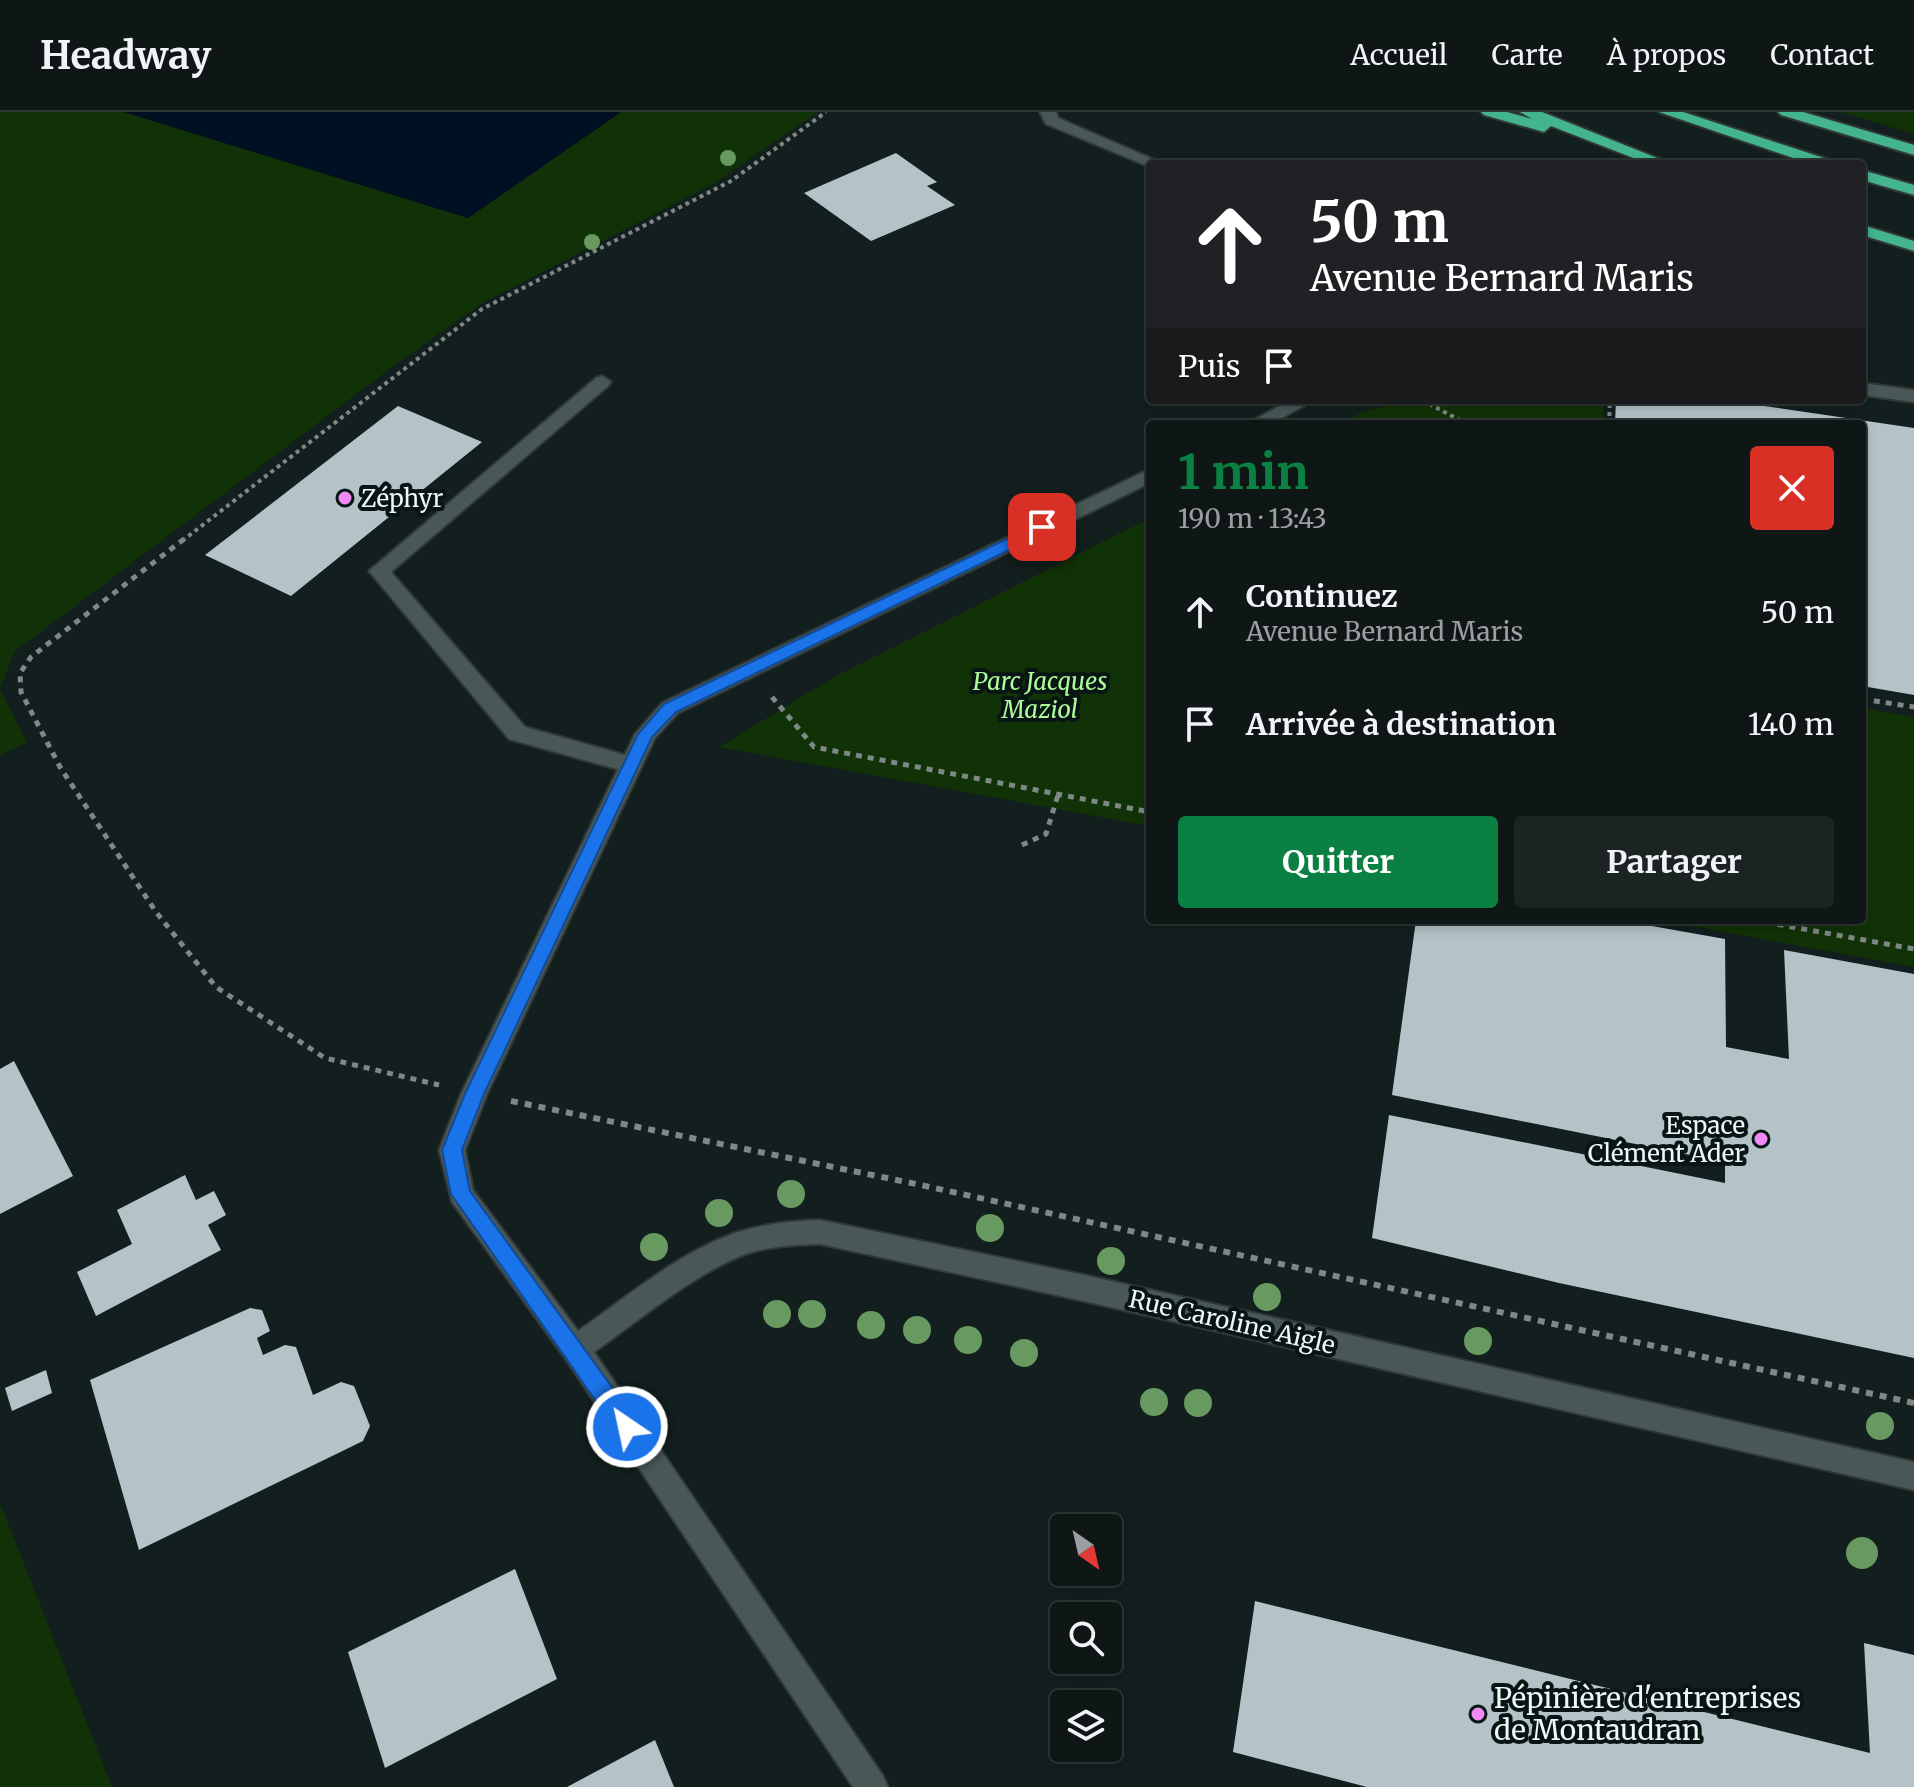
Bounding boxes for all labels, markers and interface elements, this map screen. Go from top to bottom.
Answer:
text: Headway [40,32,211,79]
text: Accueil [1350,37,1448,73]
text: Carte [1492,37,1563,73]
text: À propos [1607,37,1726,73]
text: Contact [1770,37,1874,73]
text: 50 m [1310,187,1449,257]
icon: ahead [1178,192,1282,296]
text: Avenue Bernard Maris [1310,256,1694,301]
icon: arrive [1257,344,1301,388]
text: Puis [1178,347,1241,385]
text: 1 min [1178,442,1309,502]
button: close [1750,446,1834,530]
place label: Zéphyr [361,483,444,514]
marker: Zéphyr [336,489,354,507]
pin [1008,493,1076,561]
text: 190 m · 13:43 [1178,502,1327,535]
icon: arrive [1020,505,1064,549]
text: Continuez [1246,577,1397,615]
icon: ahead [1178,590,1222,634]
text: 50 m [1761,593,1834,631]
text: Avenue Bernard Maris [1246,615,1523,648]
park label: Parc Jacques Maziol [973,666,1107,725]
icon: arrive [1178,702,1222,746]
text: Arrivée à destination [1246,705,1556,743]
text: 140 m [1748,705,1834,743]
button: Quitter [1178,816,1498,908]
button: Partager [1514,816,1834,908]
place label: Espace Clément Ader [1588,1110,1745,1169]
marker: Espace Clément Ader [1752,1130,1770,1148]
street label: Rue Caroline Aigle [1126,1283,1338,1361]
position arrow [585,1385,669,1469]
north arrow [1050,1514,1122,1586]
map controls [1050,1514,1122,1762]
button: search [1050,1602,1122,1674]
place label: Pépinière d'entreprises de Montaudran [1494,1680,1801,1748]
button: layers [1050,1690,1122,1762]
marker: Pépinière d'entreprises de Montaudran [1469,1705,1487,1723]

